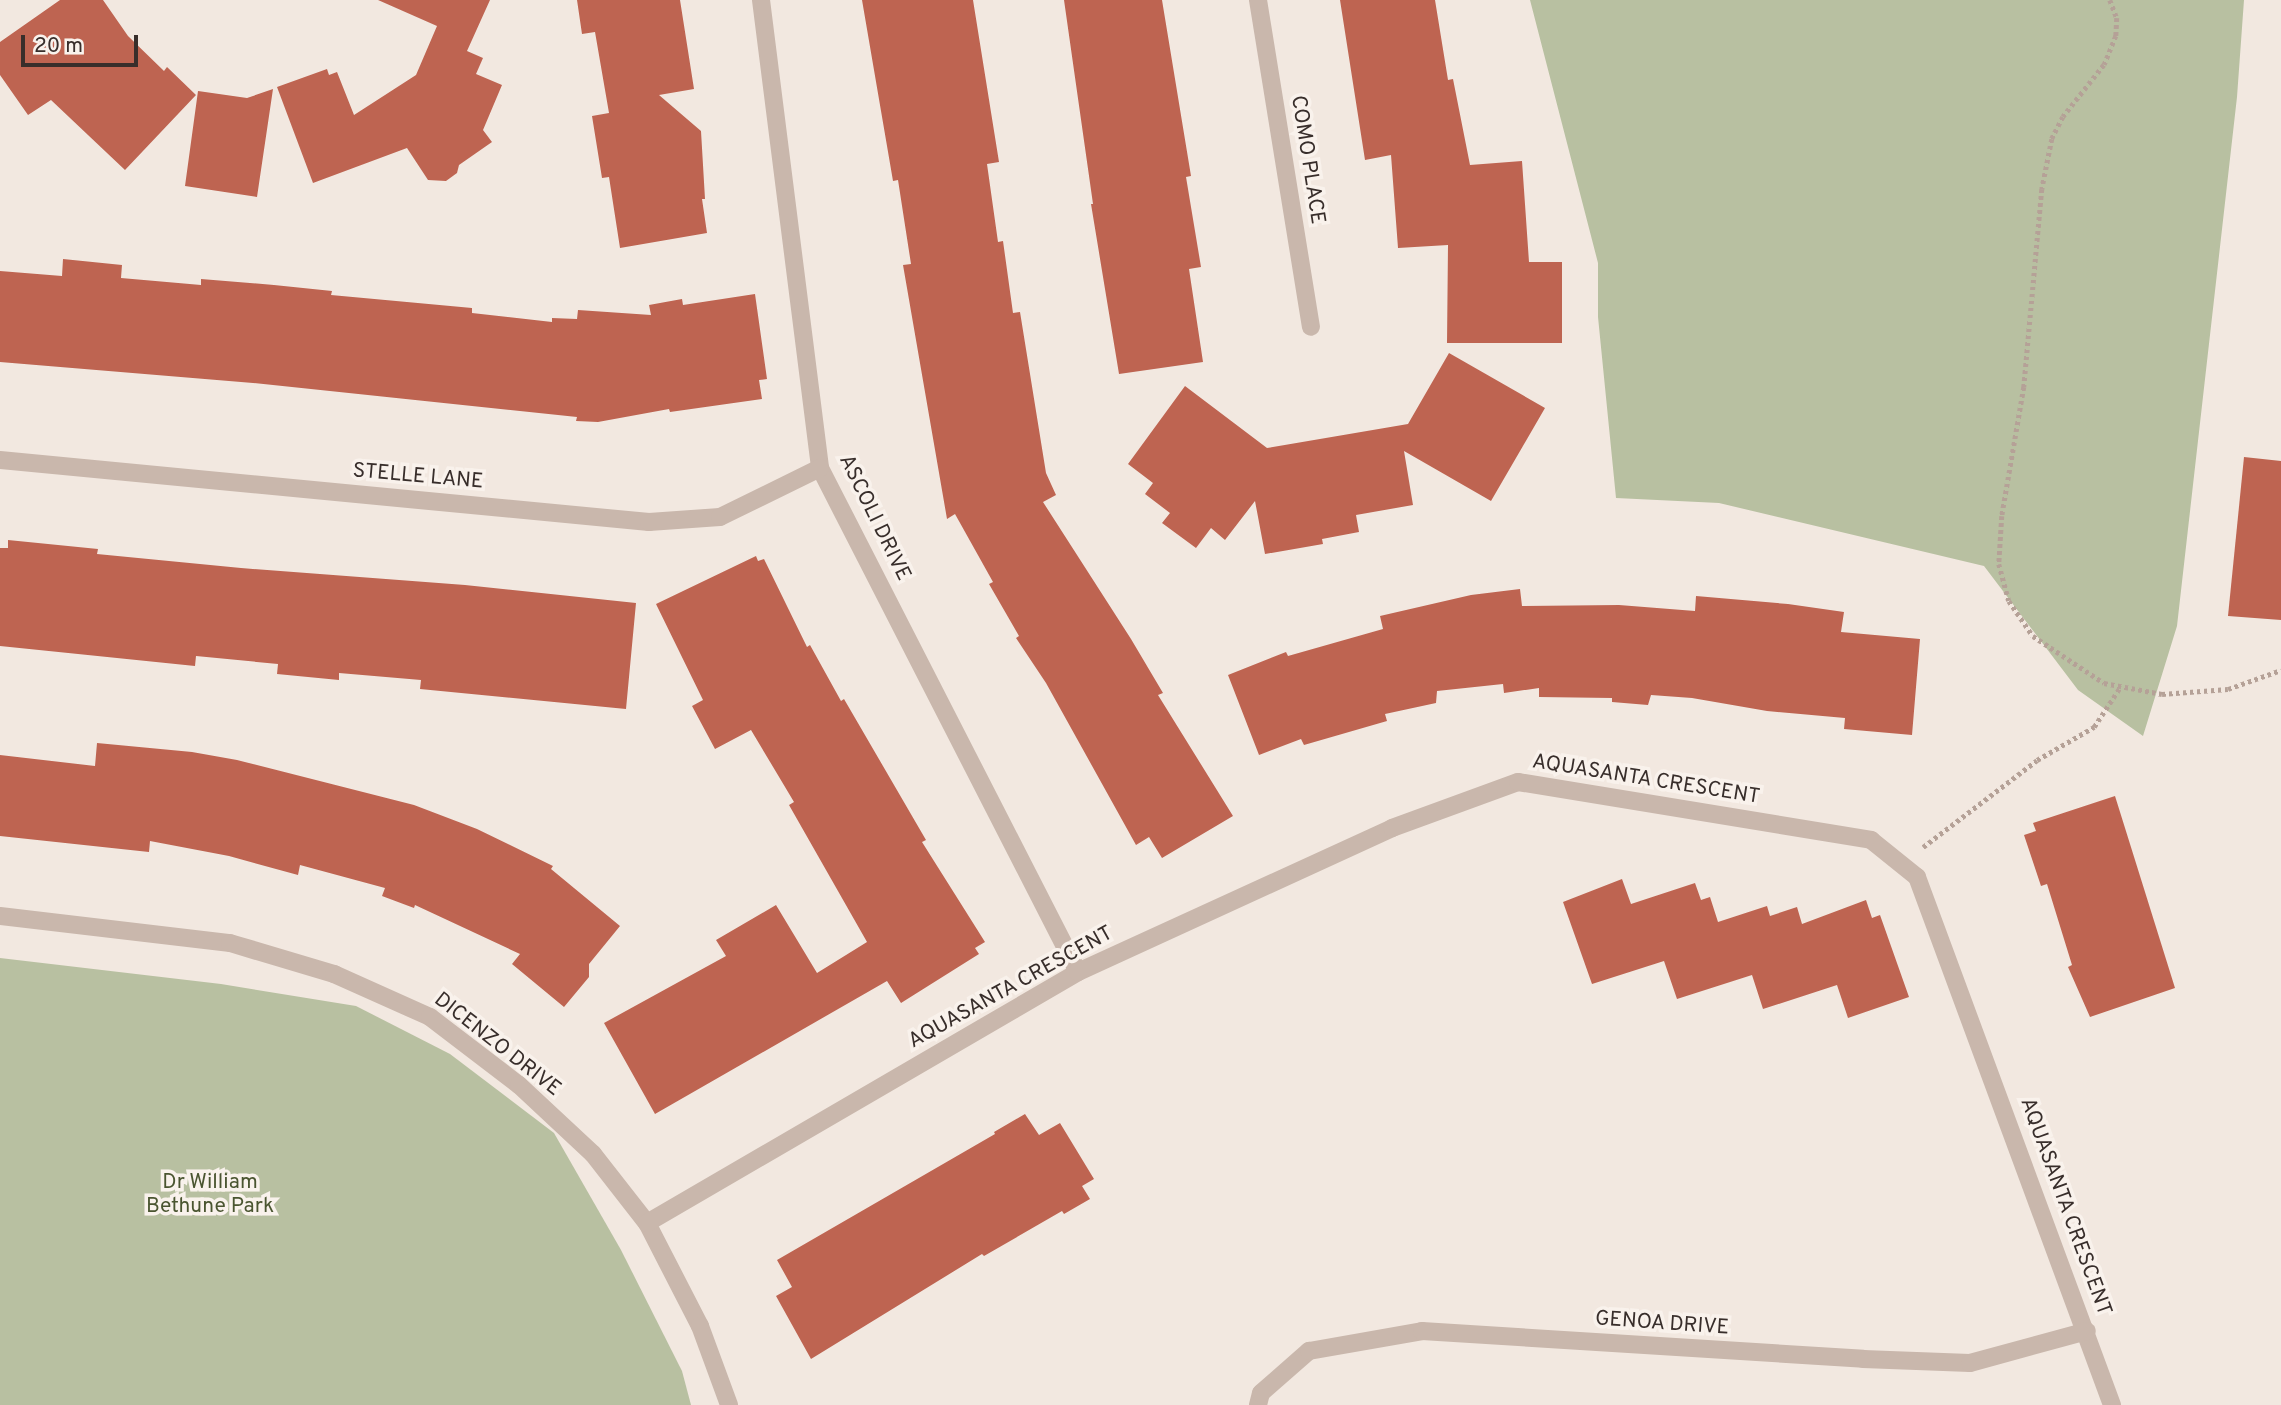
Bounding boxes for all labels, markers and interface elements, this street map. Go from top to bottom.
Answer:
scale bar [24,21,142,65]
text: 20 m [34,33,83,60]
street label: COMO PLACE [1284,94,1330,226]
street label: ASCOLI DRIVE [833,451,915,585]
street label: STELLE LANE [352,459,484,495]
street label: AQUASANTA CRESCENT [1530,749,1762,811]
street label: AQUASANTA CRESCENT [904,921,1118,1055]
street label: DICENZO DRIVE [429,988,565,1102]
street label: AQUASANTA CRESCENT [2014,1094,2116,1320]
park label: Dr William Bethune Park [146,1170,274,1220]
street label: GENOA DRIVE [1594,1307,1730,1341]

